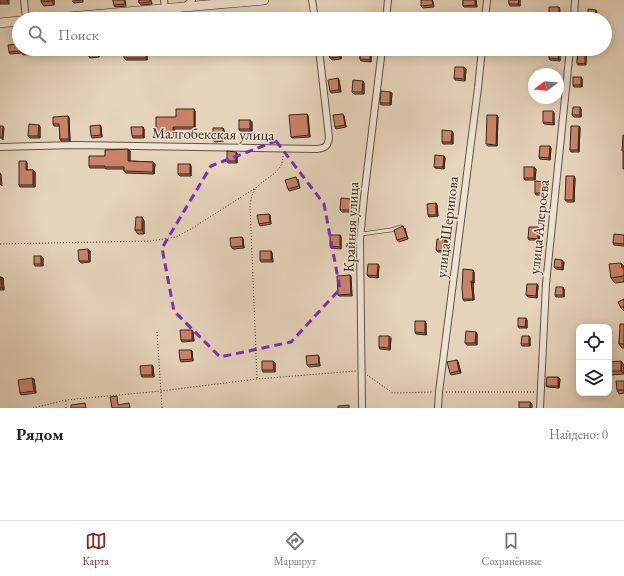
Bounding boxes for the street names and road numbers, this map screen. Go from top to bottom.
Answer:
street label: Малгобекская улица [152,123,274,144]
street label: улица Шерипова [431,175,462,279]
street label: улица Алероева [524,179,553,275]
street label: Крайняя улица [339,181,362,273]

